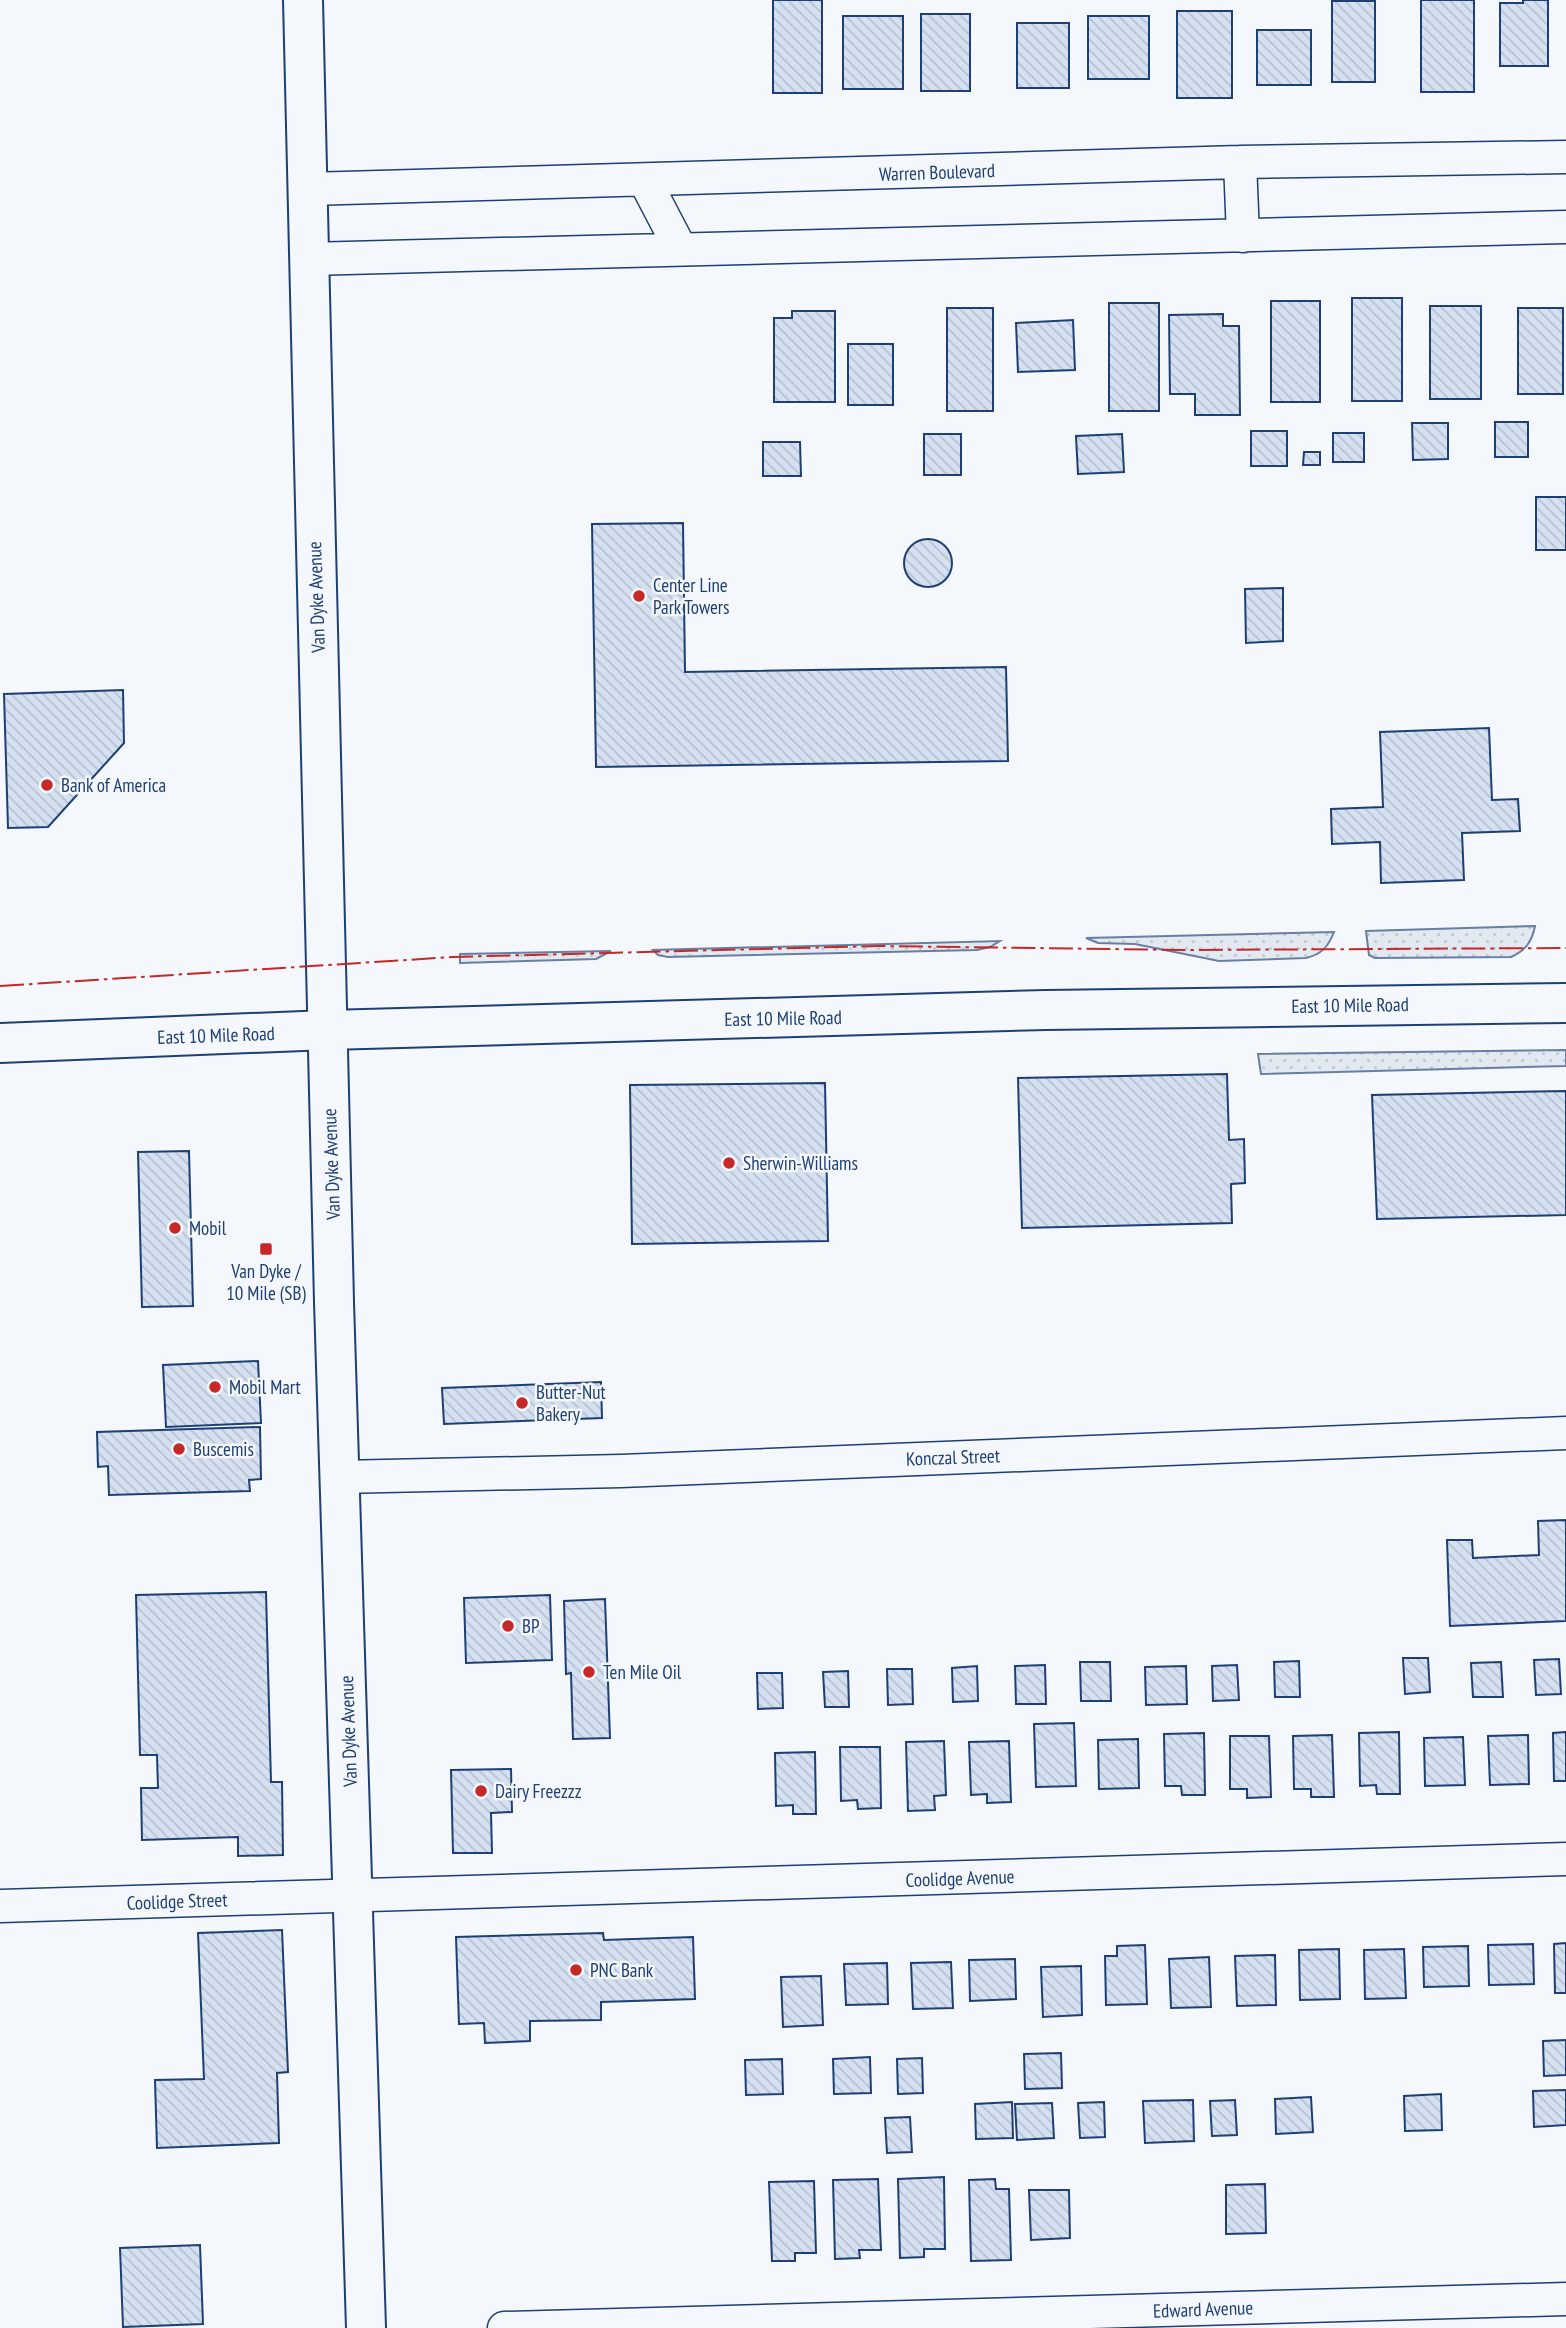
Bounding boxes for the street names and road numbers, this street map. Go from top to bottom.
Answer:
street label: Warren Boulevard [879,158,995,186]
street label: Van Dyke Avenue [302,541,330,654]
street label: East 10 Mile Road [1291,992,1409,1018]
street label: East 10 Mile Road [724,1005,842,1031]
street label: East 10 Mile Road [157,1021,275,1049]
street label: Van Dyke Avenue [317,1108,345,1221]
street label: Konczal Street [906,1443,1001,1471]
street label: Van Dyke Avenue [334,1675,362,1788]
street label: Coolidge Avenue [905,1864,1015,1892]
street label: Coolidge Street [126,1887,229,1915]
street label: Edward Avenue [1153,2295,1254,2323]

